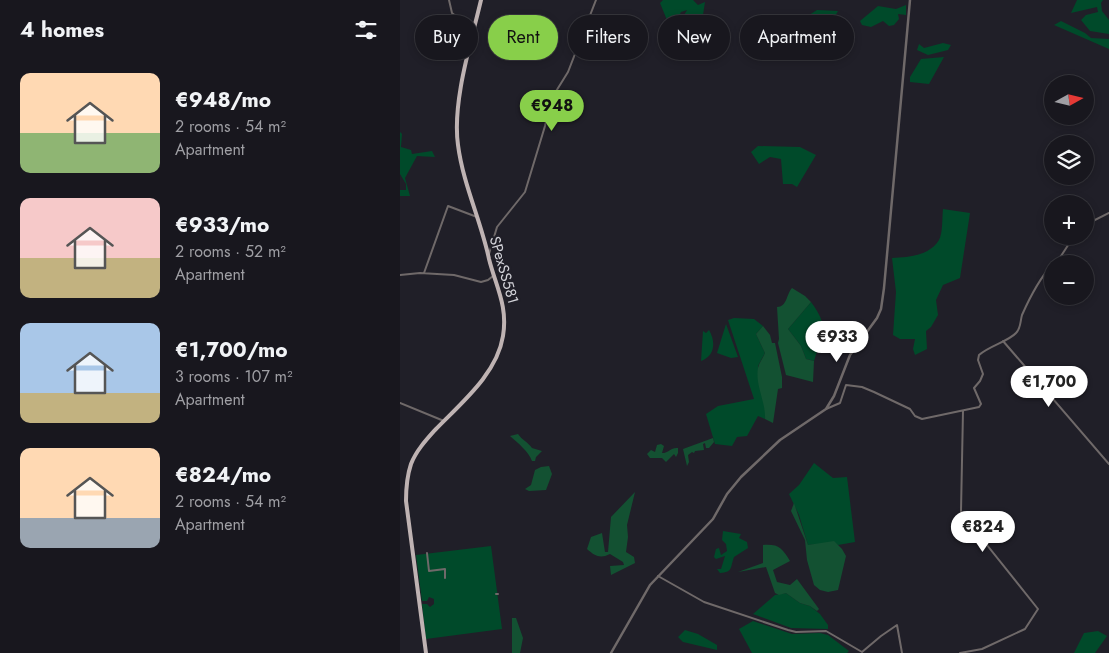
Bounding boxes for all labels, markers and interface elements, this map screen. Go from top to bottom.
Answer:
text: 4 homes [20,15,104,45]
chip: Buy [415,15,478,60]
chip: Rent [488,15,558,60]
chip: Filters [568,15,648,60]
chip: New [658,15,730,60]
chip: Apartment [740,15,854,60]
icon: filters [352,16,380,44]
north arrow [1044,75,1094,125]
map controls [1044,75,1094,305]
text: €948/mo [175,85,271,115]
pin: €948 [522,90,582,132]
icon: home [60,93,120,153]
text: €948 [531,94,573,117]
text: 2 rooms · 54 m² [175,115,286,138]
button: layers [1044,135,1094,185]
text: Apartment [175,138,245,161]
button: + [1044,195,1094,245]
text: €933/mo [175,210,269,240]
icon: home [60,218,120,278]
street label: SPexSS581 [484,233,524,307]
text: 2 rooms · 52 m² [175,240,286,263]
button: − [1044,255,1094,305]
text: Apartment [175,263,245,286]
pin: €933 [807,320,867,363]
text: €933 [816,325,858,348]
text: €1,700/mo [175,335,288,365]
icon: home [60,343,120,403]
text: 3 rooms · 107 m² [175,365,293,388]
pin: €1,700 [1008,366,1090,408]
text: €1,700 [1022,370,1076,393]
text: Apartment [175,388,245,411]
text: €824/mo [175,460,271,490]
icon: home [60,468,120,528]
text: 2 rooms · 54 m² [175,490,286,513]
pin: €824 [953,510,1013,553]
text: Apartment [175,513,245,536]
text: €824 [962,515,1004,538]

